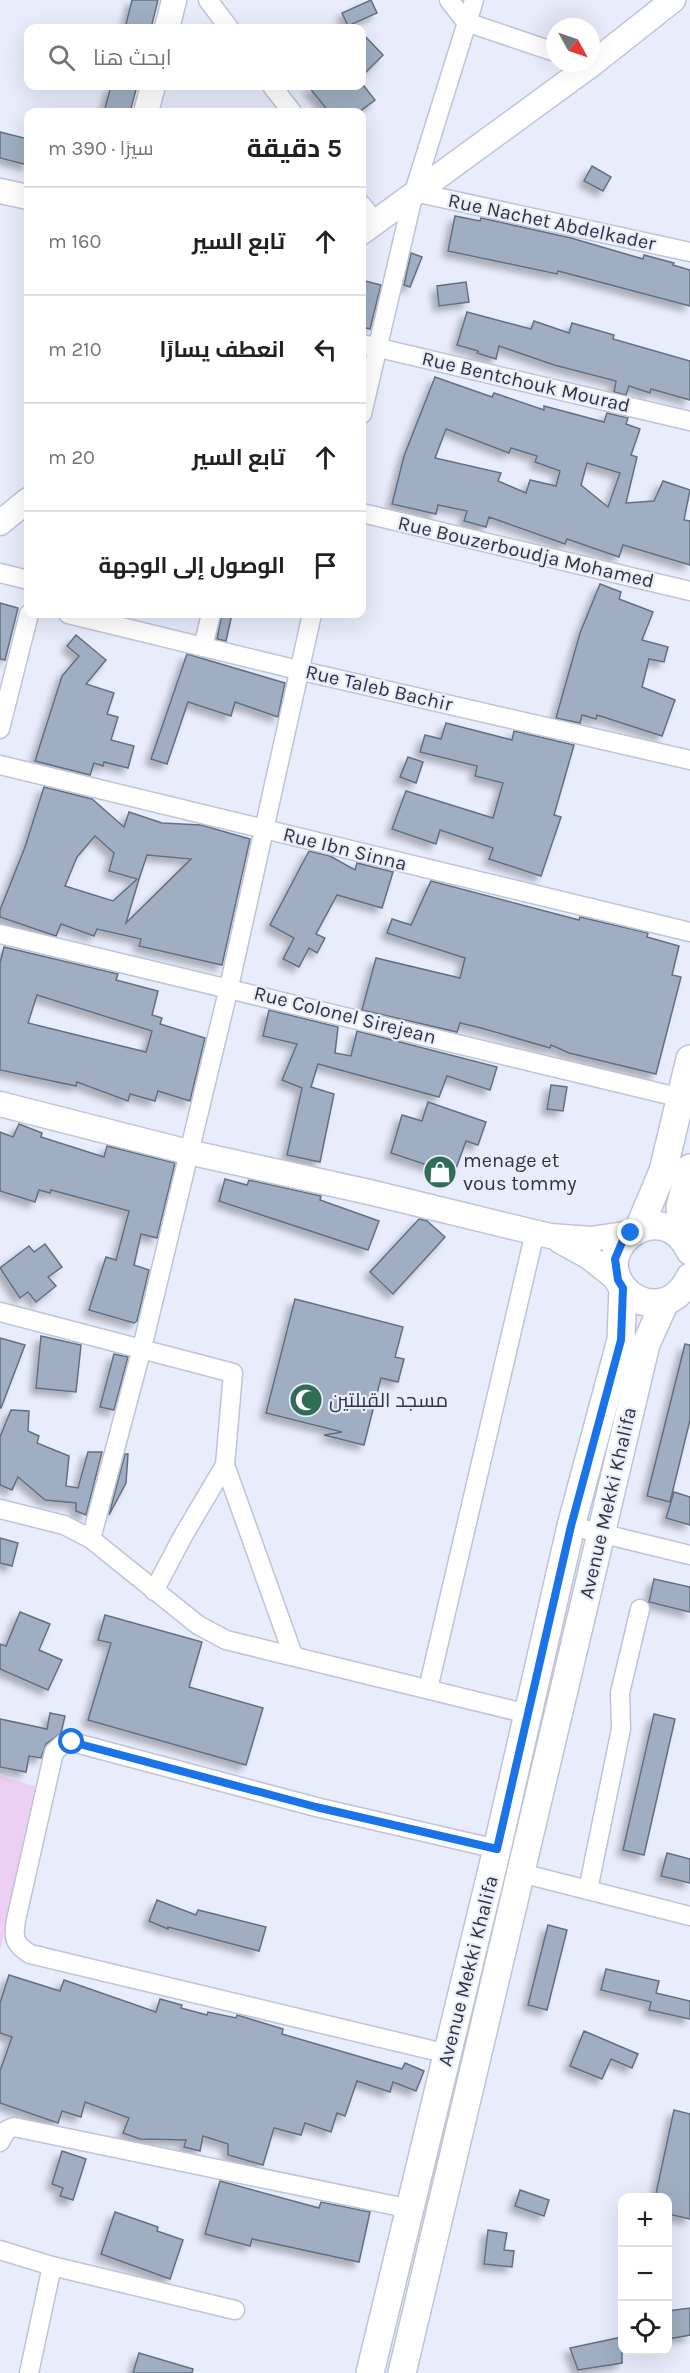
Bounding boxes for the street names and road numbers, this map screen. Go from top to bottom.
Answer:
street label: Rue Nachet Abdelkader [446,189,659,255]
street label: Rue Bentchouk Mourad [420,347,632,417]
street label: Rue Bouzerboudja Mohamed [396,511,656,593]
street label: Rue Taleb Bachir [303,660,455,716]
street label: Rue Ibn Sinna [281,822,409,876]
street label: Rue Colonel Sirejean [252,981,438,1049]
street label: Avenue Mekki Khalifa [575,1405,641,1601]
street label: Avenue Mekki Khalifa [433,1873,503,2069]

